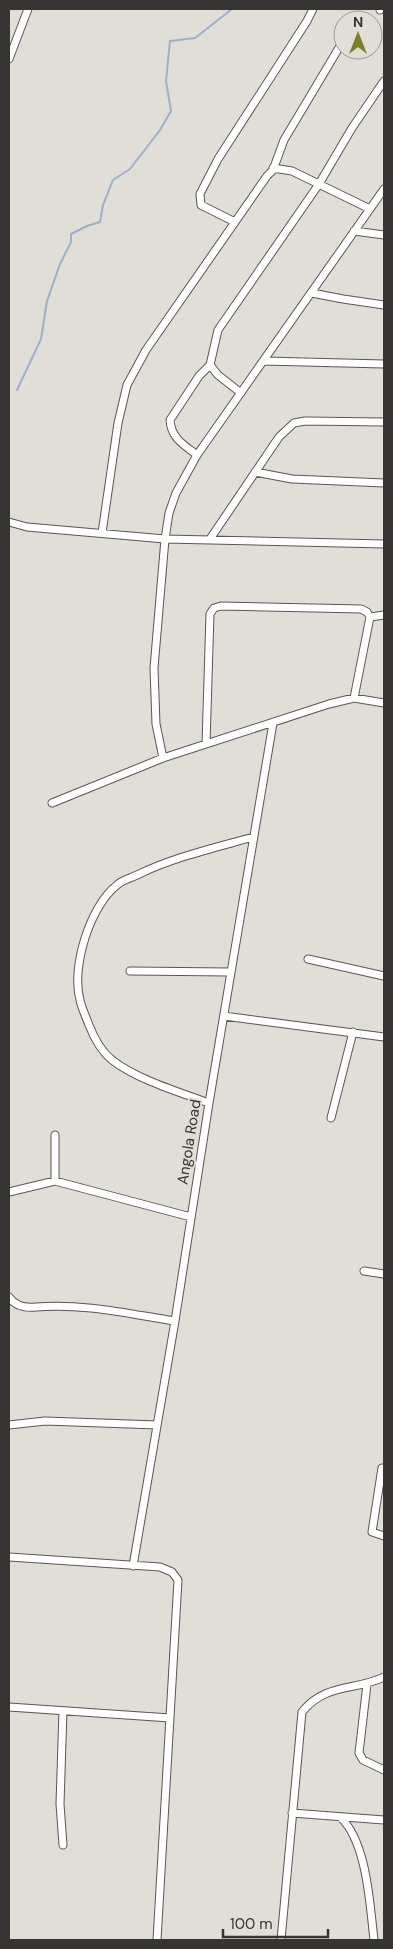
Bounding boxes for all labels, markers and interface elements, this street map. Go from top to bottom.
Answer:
north arrow [333,10,383,60]
text: N [353,13,363,31]
street label: Angola Road [172,1098,206,1186]
scale bar [223,1906,328,1938]
text: 100 m [230,1914,273,1934]

